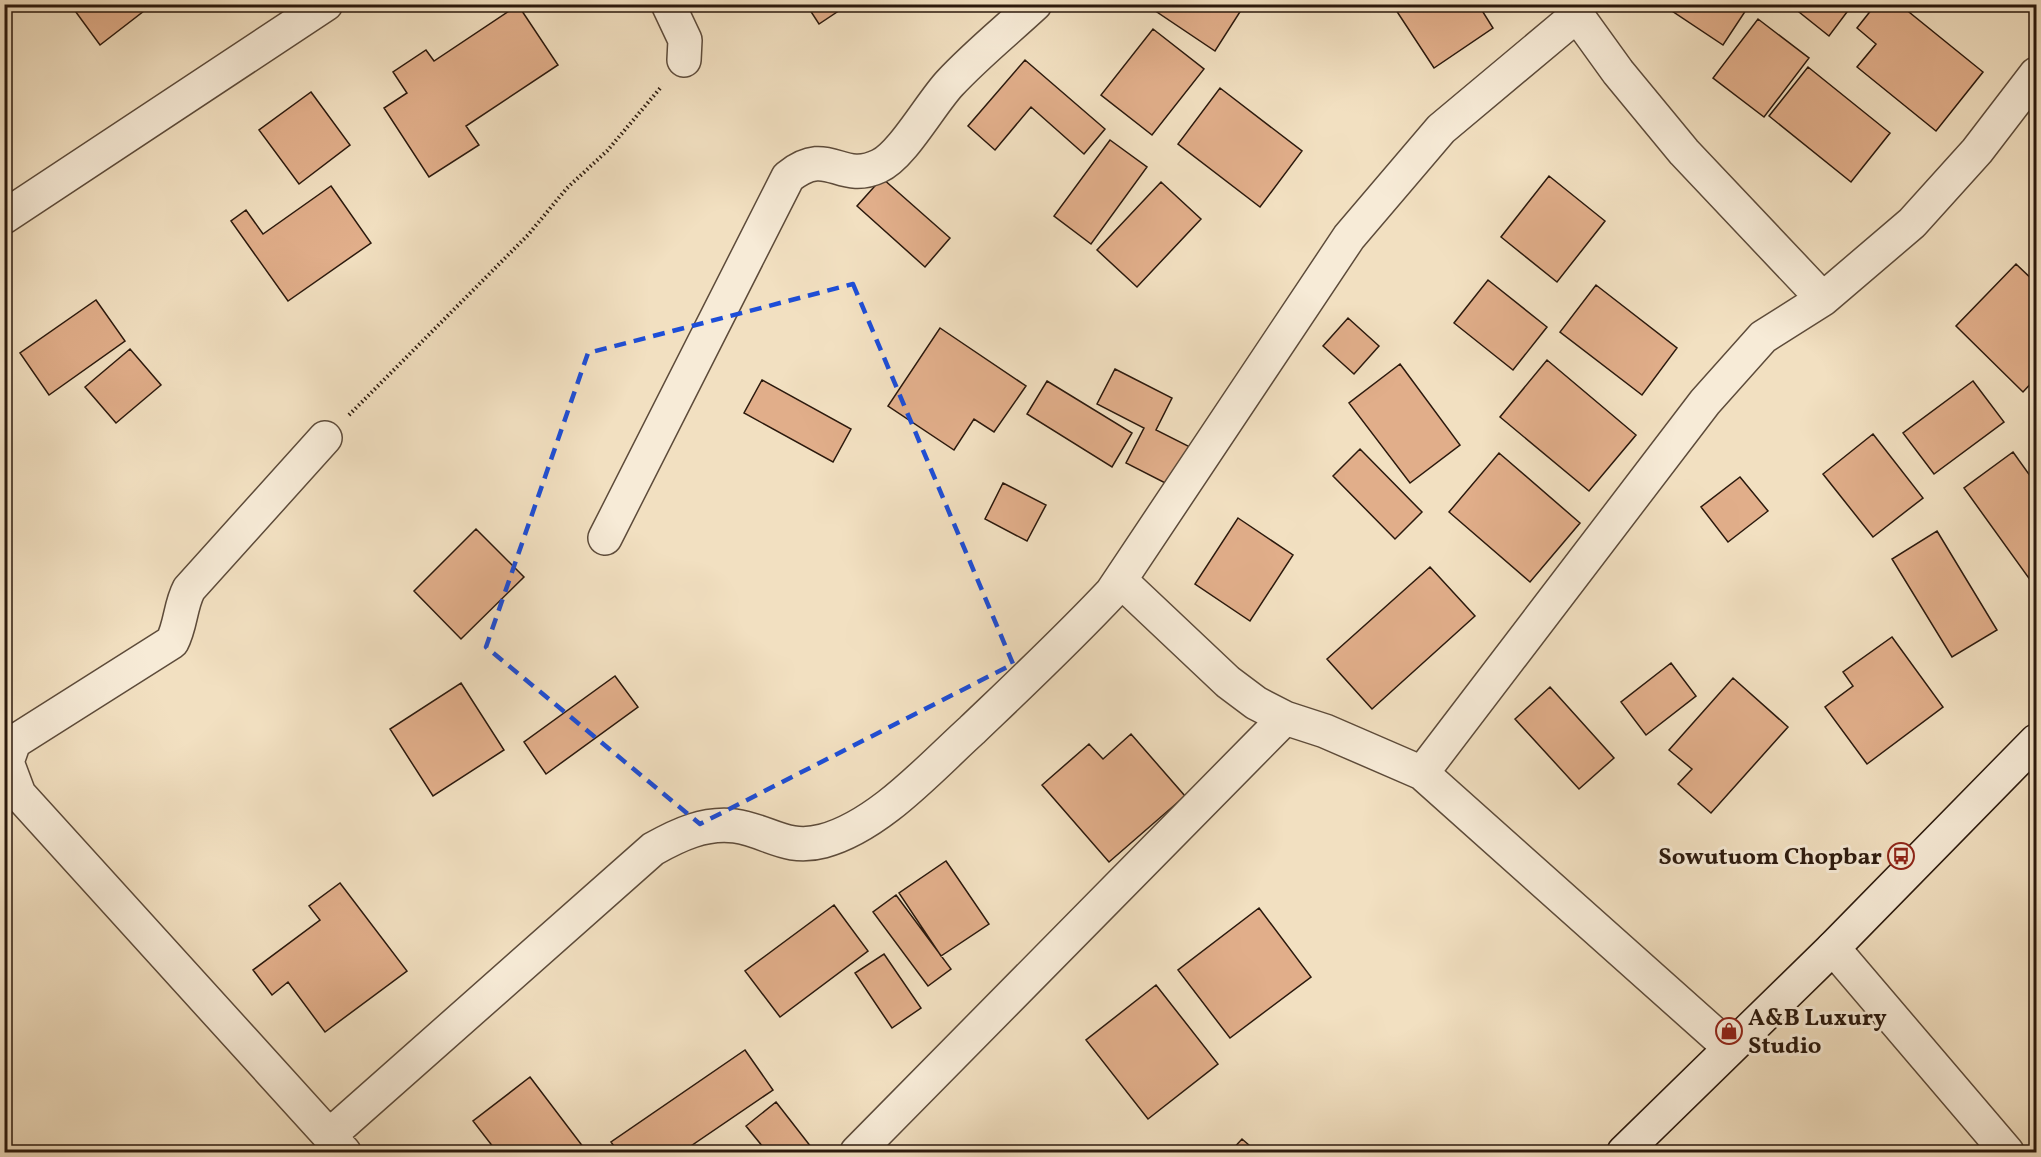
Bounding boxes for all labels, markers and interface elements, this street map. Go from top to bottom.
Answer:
place label: Sowutuom Chopbar [1658,841,1882,875]
bus stop icon: Sowutuom Chopbar [1886,841,1916,871]
place label: A&B Luxury Studio [1748,1002,1887,1064]
shop icon: A&B Luxury Studio [1714,1016,1744,1046]

